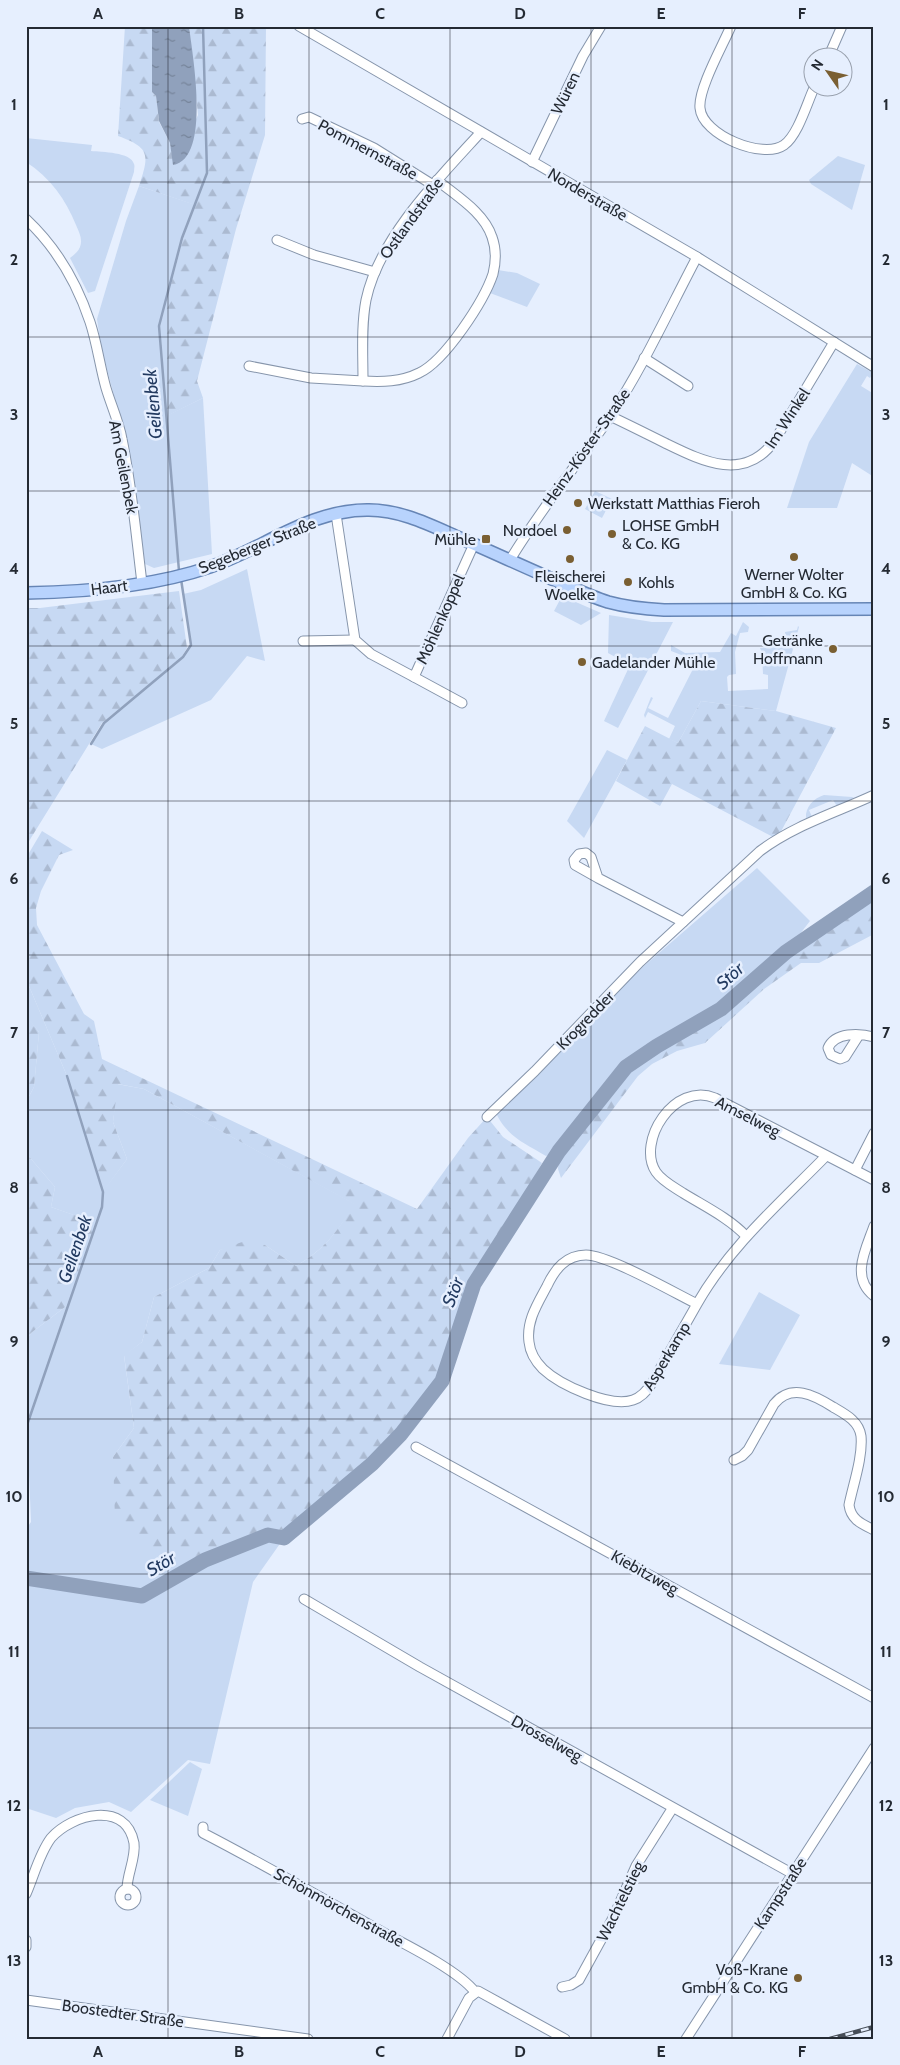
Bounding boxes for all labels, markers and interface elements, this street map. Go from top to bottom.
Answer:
text: A [93,4,103,23]
text: B [234,4,244,23]
text: C [375,4,385,23]
text: D [514,4,526,23]
text: E [656,4,666,23]
text: F [798,4,807,23]
north arrow [802,48,852,98]
text: N [807,56,827,74]
street label: Würen [547,69,584,118]
text: 1 [11,95,17,114]
text: 1 [883,95,889,114]
street label: Pommernstraße [315,115,421,184]
street label: Norderstraße [545,164,631,225]
street label: Ostlandstraße [376,174,447,263]
text: 2 [10,250,18,269]
text: 2 [882,250,890,269]
water label: Geilenbek [139,367,167,440]
street label: Heinz-Köster-Straße [539,385,634,510]
street label: Im Winkel [761,385,814,452]
text: 3 [10,405,18,424]
text: 3 [882,405,890,424]
street label: Am Geilenbek [105,419,142,516]
place label: Werkstatt Matthias Fieroh [588,494,760,513]
marker: Werkstatt Matthias Fieroh [572,497,584,509]
street label: Segeberger Straße [196,513,319,578]
place label: LOHSE GmbH & Co. KG [622,516,720,553]
place label: Nordoel [503,521,557,540]
marker: Nordoel [561,524,573,536]
marker: LOHSE GmbH & Co. KG [606,528,618,540]
place label: Mühle [434,530,476,549]
marker: Mühle [480,533,492,545]
marker: Werner Wolter GmbH & Co. KG [788,551,800,563]
marker: Fleischerei Woelke [564,553,576,565]
text: 4 [9,559,19,578]
text: 4 [881,559,891,578]
place label: Werner Wolter GmbH & Co. KG [741,565,847,602]
place label: Fleischerei Woelke [535,567,605,604]
street label: Möhlenkoppel [412,571,469,667]
place label: Kohls [638,573,675,592]
street label: Haart [90,576,129,599]
marker: Kohls [622,576,634,588]
place label: Getränke Hoffmann [753,631,823,668]
marker: Getränke Hoffmann [827,643,839,655]
place label: Gadelander Mühle [592,653,715,672]
marker: Gadelander Mühle [576,656,588,668]
text: 5 [10,714,18,733]
text: 5 [882,714,890,733]
text: 6 [10,869,19,888]
text: 6 [882,869,891,888]
water label: Stör [712,957,750,994]
street label: Krogredder [553,986,619,1054]
text: 7 [10,1023,19,1042]
text: 7 [882,1023,891,1042]
street label: Amselweg [712,1092,784,1141]
text: 8 [9,1178,19,1197]
text: 8 [881,1178,891,1197]
water label: Geilenbek [53,1211,97,1286]
water label: Stör [437,1273,469,1310]
street label: Asperkamp [639,1319,694,1394]
text: 9 [10,1332,19,1351]
text: 9 [882,1332,891,1351]
text: 10 [5,1487,23,1506]
text: 10 [877,1487,895,1506]
water label: Stör [143,1546,181,1581]
street label: Kiebitzweg [608,1546,683,1599]
text: 11 [8,1642,20,1661]
text: 11 [880,1642,892,1661]
street label: Drosselweg [508,1711,586,1766]
text: 12 [7,1796,21,1815]
text: 12 [879,1796,893,1815]
street label: Kampstraße [750,1854,811,1933]
street label: Wachtelstieg [593,1857,648,1944]
street label: Schönmörchenstraße [270,1864,407,1951]
text: 13 [7,1951,21,1970]
text: 13 [879,1951,893,1970]
place label: Voß-Krane GmbH & Co. KG [682,1960,788,1997]
marker: Voß-Krane GmbH & Co. KG [792,1972,804,1984]
street label: Boostedter Straße [61,1996,185,2031]
text: A [93,2042,103,2061]
text: B [234,2042,244,2061]
text: C [375,2042,385,2061]
text: D [514,2042,526,2061]
text: E [656,2042,666,2061]
text: F [798,2042,807,2061]

